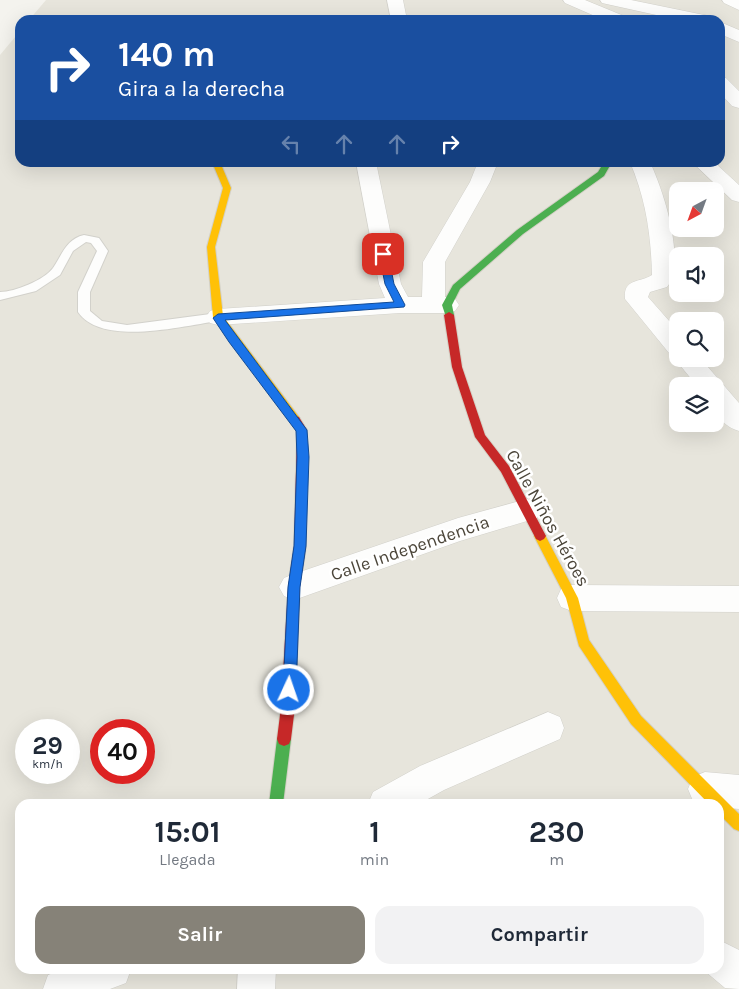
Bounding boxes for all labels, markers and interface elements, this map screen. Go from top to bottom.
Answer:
text: 140 m [118,34,216,75]
icon: right [35,35,100,100]
text: Gira a la derecha [118,76,285,102]
icon: left [277,130,305,158]
icon: ahead [330,130,358,158]
icon: ahead [383,130,411,158]
icon: right [436,130,464,158]
north arrow [669,182,724,238]
map controls [669,182,724,432]
pin [362,233,404,275]
icon: arrive [369,240,397,268]
button: sound [669,247,724,302]
button: search [669,312,724,367]
button: layers [669,377,724,432]
street label: Calle Niños Héroes [501,446,595,590]
street label: Calle Independencia [328,511,492,585]
position arrow [262,663,314,715]
speed limit sign: 40 [90,719,155,784]
text: 29 [32,731,63,760]
text: km/h [32,757,63,771]
text: 15:01 [154,814,220,850]
text: 1 [369,814,380,850]
text: 230 [529,814,585,850]
text: Llegada [159,850,216,869]
text: min [360,850,389,869]
text: m [549,850,564,869]
button: Salir [35,906,365,964]
button: Compartir [375,906,704,964]

